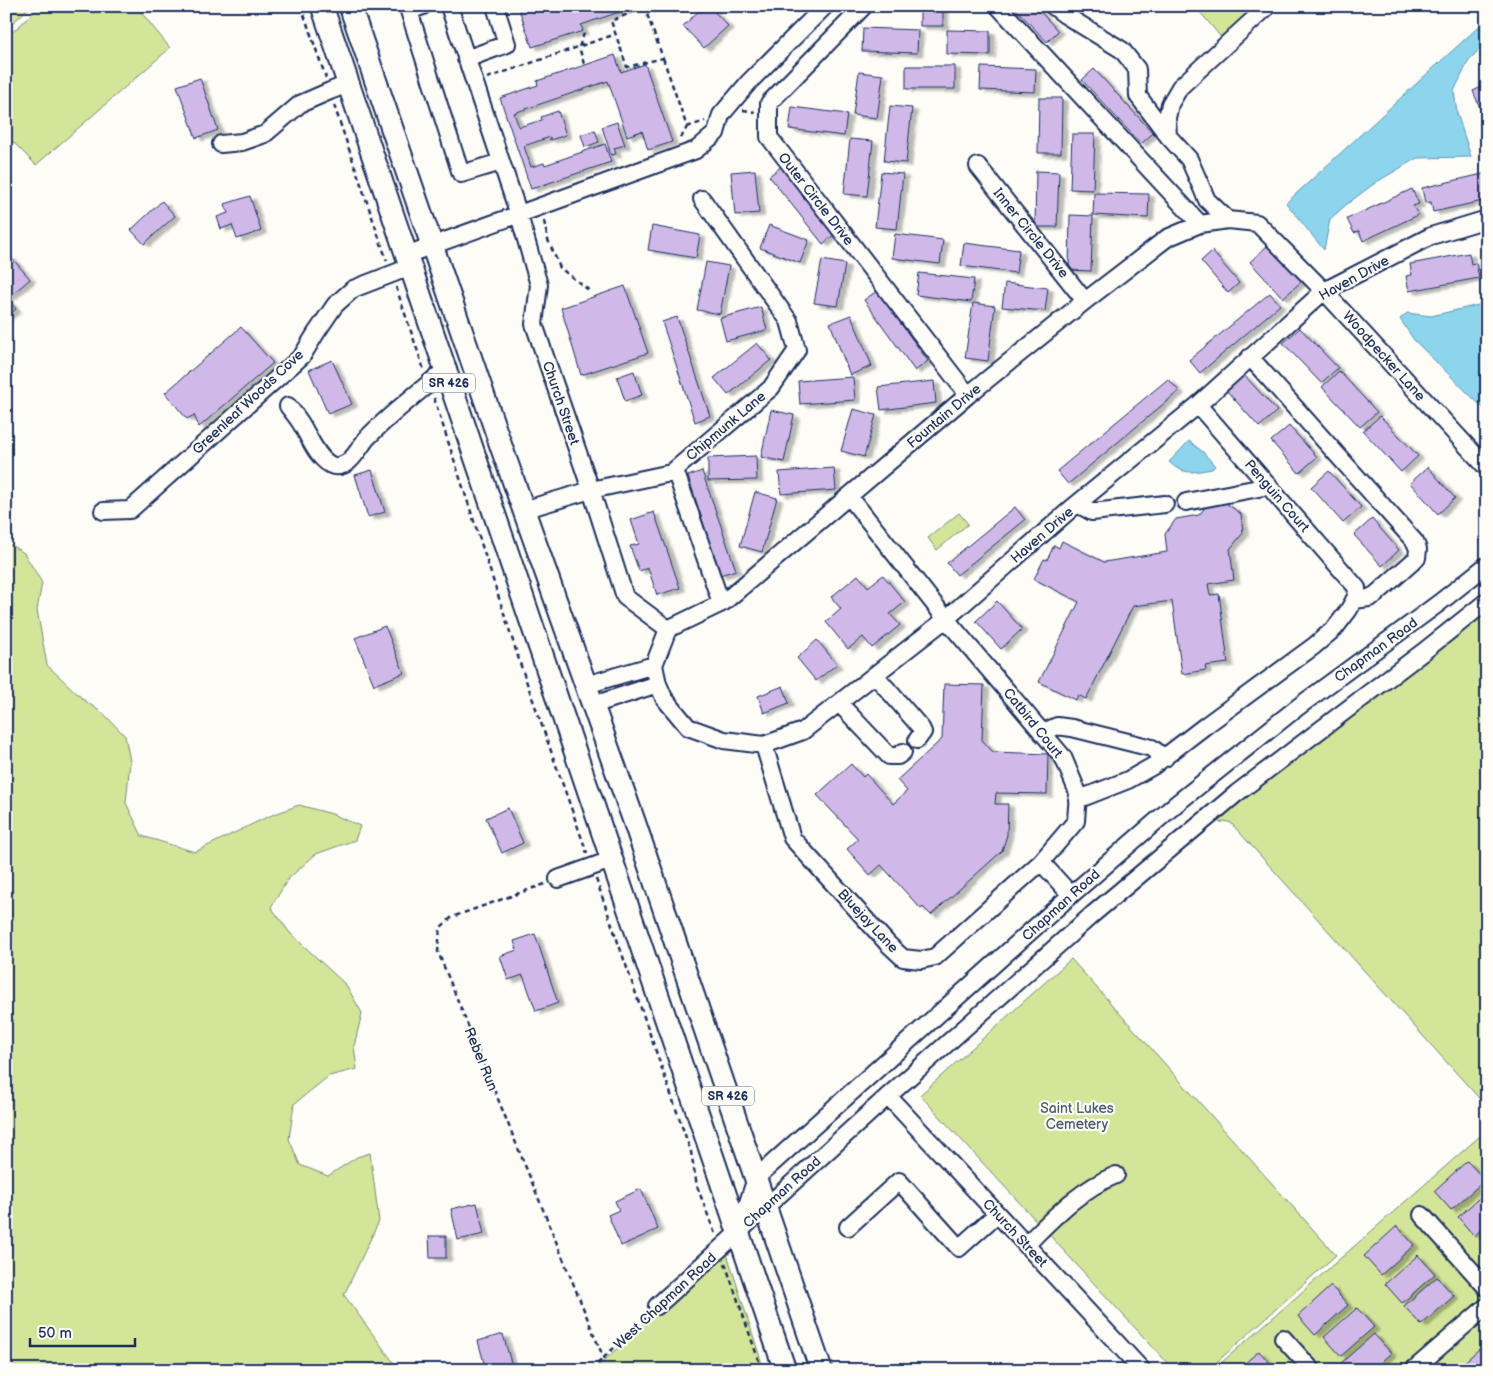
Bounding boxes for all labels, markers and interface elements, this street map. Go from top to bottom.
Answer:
street label: Outer Circle Drive [775,149,857,249]
street label: Inner Circle Drive [990,185,1072,281]
street label: Haven Drive [1316,252,1392,304]
street label: Woodpecker Lane [1339,307,1429,405]
street label: Greenleaf Woods Cove [189,346,307,458]
street label: Church Street [539,359,583,448]
road number: SR 426 [423,373,475,392]
street label: Fountain Drive [904,380,984,452]
street label: Chipmunk Lane [683,388,769,464]
street label: Penguin Court [1241,456,1314,536]
street label: Haven Drive [1007,503,1077,567]
street label: Chapman Road [1331,614,1421,686]
street label: Catbird Court [1000,685,1067,762]
street label: Chapman Road [1019,866,1103,944]
street label: Bluejay Lane [834,886,902,956]
street label: Rebel Run [461,1025,501,1093]
road number: SR 426 [702,1086,754,1106]
park label: Saint Lukes Cemetery [1040,1100,1114,1133]
street label: Chapman Road [740,1153,824,1231]
street label: Church Street [979,1195,1051,1271]
street label: West Chapman Road [610,1249,720,1353]
scale bar [30,1316,135,1348]
text: 50 m [38,1324,72,1343]

